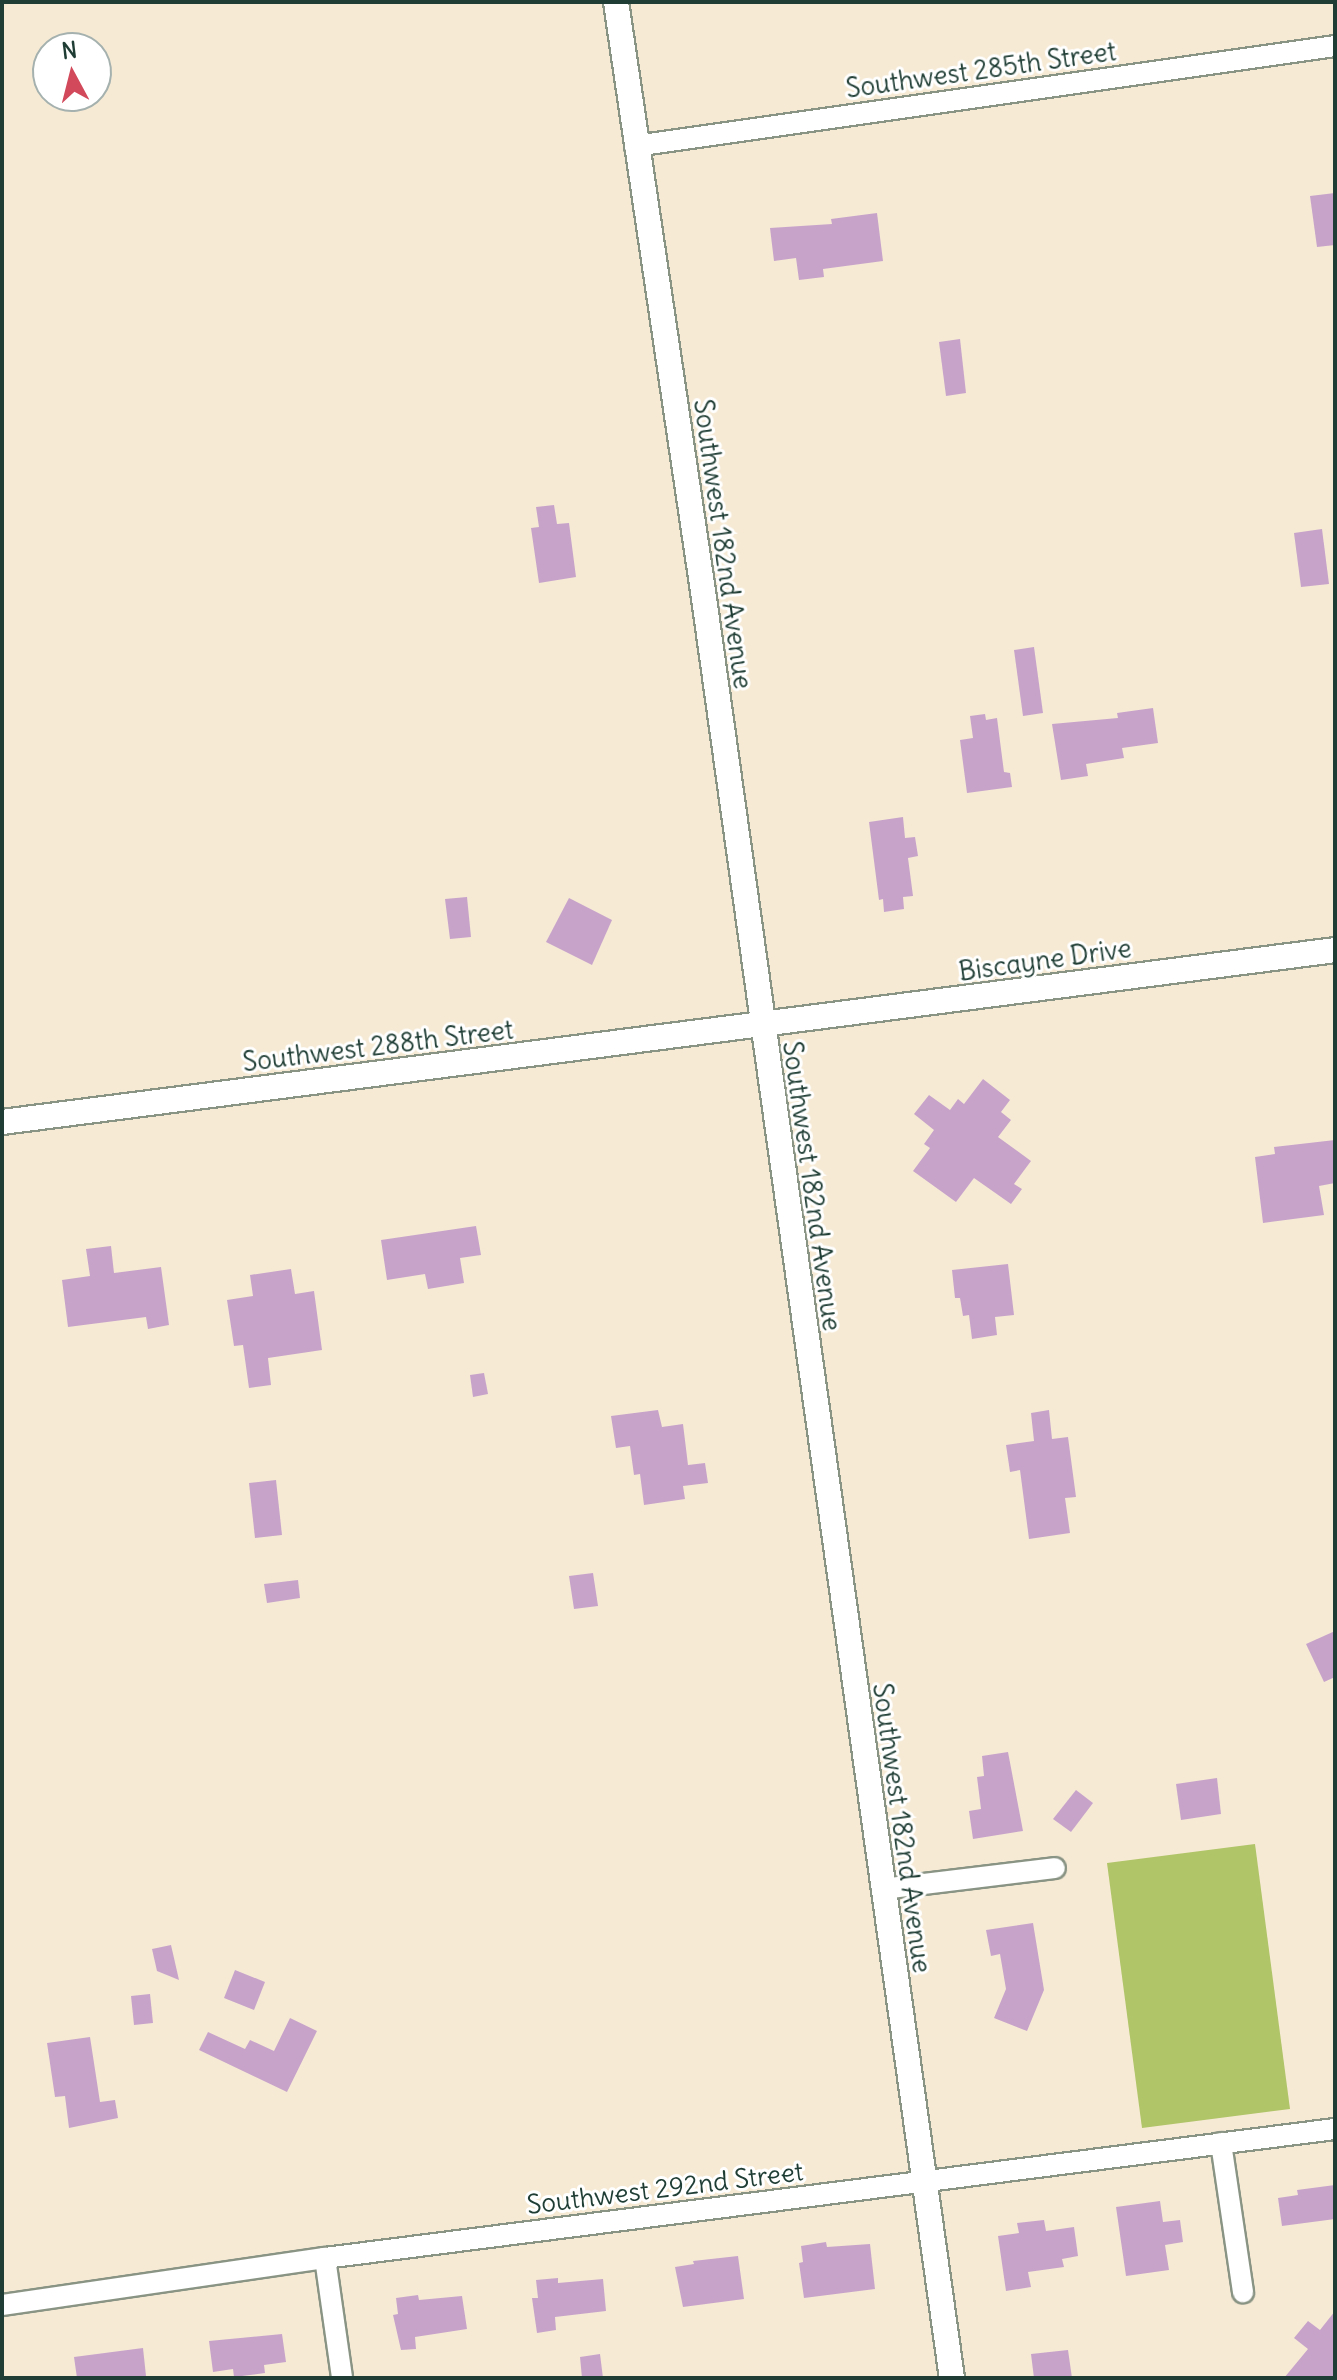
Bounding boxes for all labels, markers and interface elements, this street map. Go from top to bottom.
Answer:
north arrow [32,32,112,112]
text: N [60,35,79,65]
street label: Southwest 285th Street [844,36,1118,104]
street label: Southwest 182nd Avenue [687,397,759,691]
street label: Biscayne Drive [957,932,1133,988]
street label: Southwest 288th Street [241,1014,515,1078]
street label: Southwest 182nd Avenue [776,1039,848,1333]
street label: Southwest 182nd Avenue [866,1681,938,1975]
street label: Southwest 292nd Street [525,2156,805,2220]

